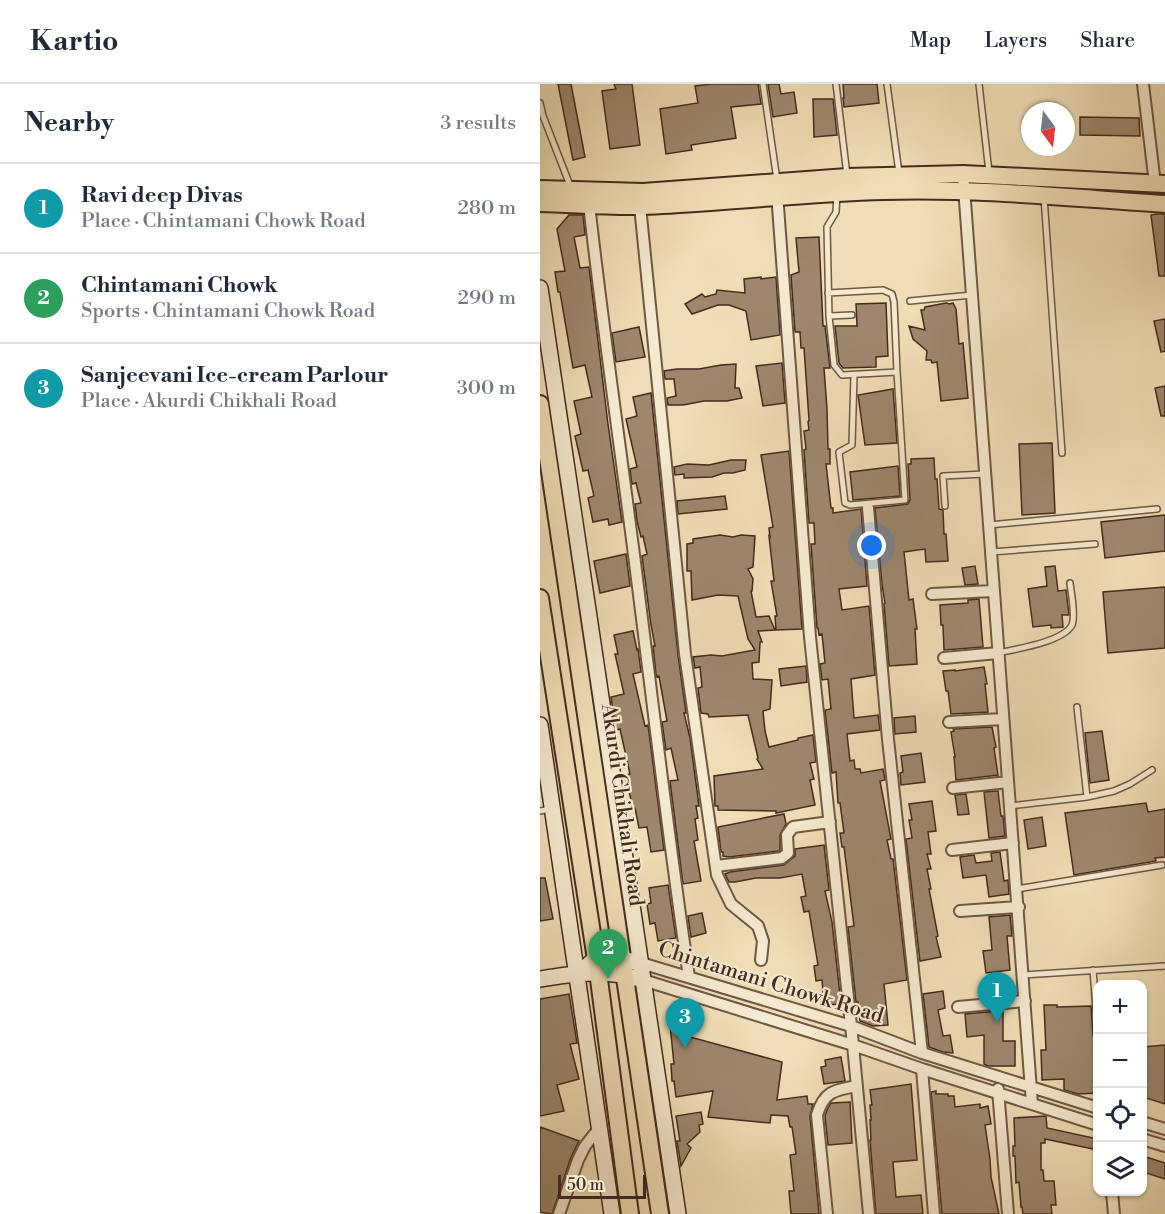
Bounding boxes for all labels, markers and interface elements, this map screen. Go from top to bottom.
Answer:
text: Kartio [30,24,119,59]
text: Map [910,28,951,54]
text: Layers [984,28,1047,54]
text: Share [1080,28,1135,54]
north arrow [1021,102,1075,156]
text: Nearby [24,107,114,139]
text: 3 results [440,111,516,136]
text: Ravi deep Divas [81,182,243,209]
text: 1 [39,196,48,221]
text: 280 m [457,196,516,221]
text: Place · Chintamani Chowk Road [81,209,366,234]
text: Chintamani Chowk [81,272,278,299]
text: 2 [37,286,50,311]
text: 290 m [458,286,516,311]
text: Sports · Chintamani Chowk Road [81,299,375,324]
text: Sanjeevani Ice-cream Parlour [81,362,388,389]
text: 3 [37,376,50,401]
text: 300 m [457,376,516,401]
text: Place · Akurdi Chikhali Road [81,389,337,414]
your location [857,531,886,560]
street label: Akurdi Chikhali Road [595,701,649,908]
pin: 2 [588,930,628,979]
street label: Chintamani Chowk Road [655,936,887,1030]
pin: 1 [978,972,1016,1022]
map controls [1093,980,1147,1196]
button: + [1093,980,1147,1034]
pin: 3 [666,998,704,1048]
button: − [1093,1034,1147,1088]
button: locate [1093,1088,1147,1142]
button: layers [1093,1142,1147,1196]
scale bar [558,1172,646,1200]
text: 50 m [567,1175,604,1195]

